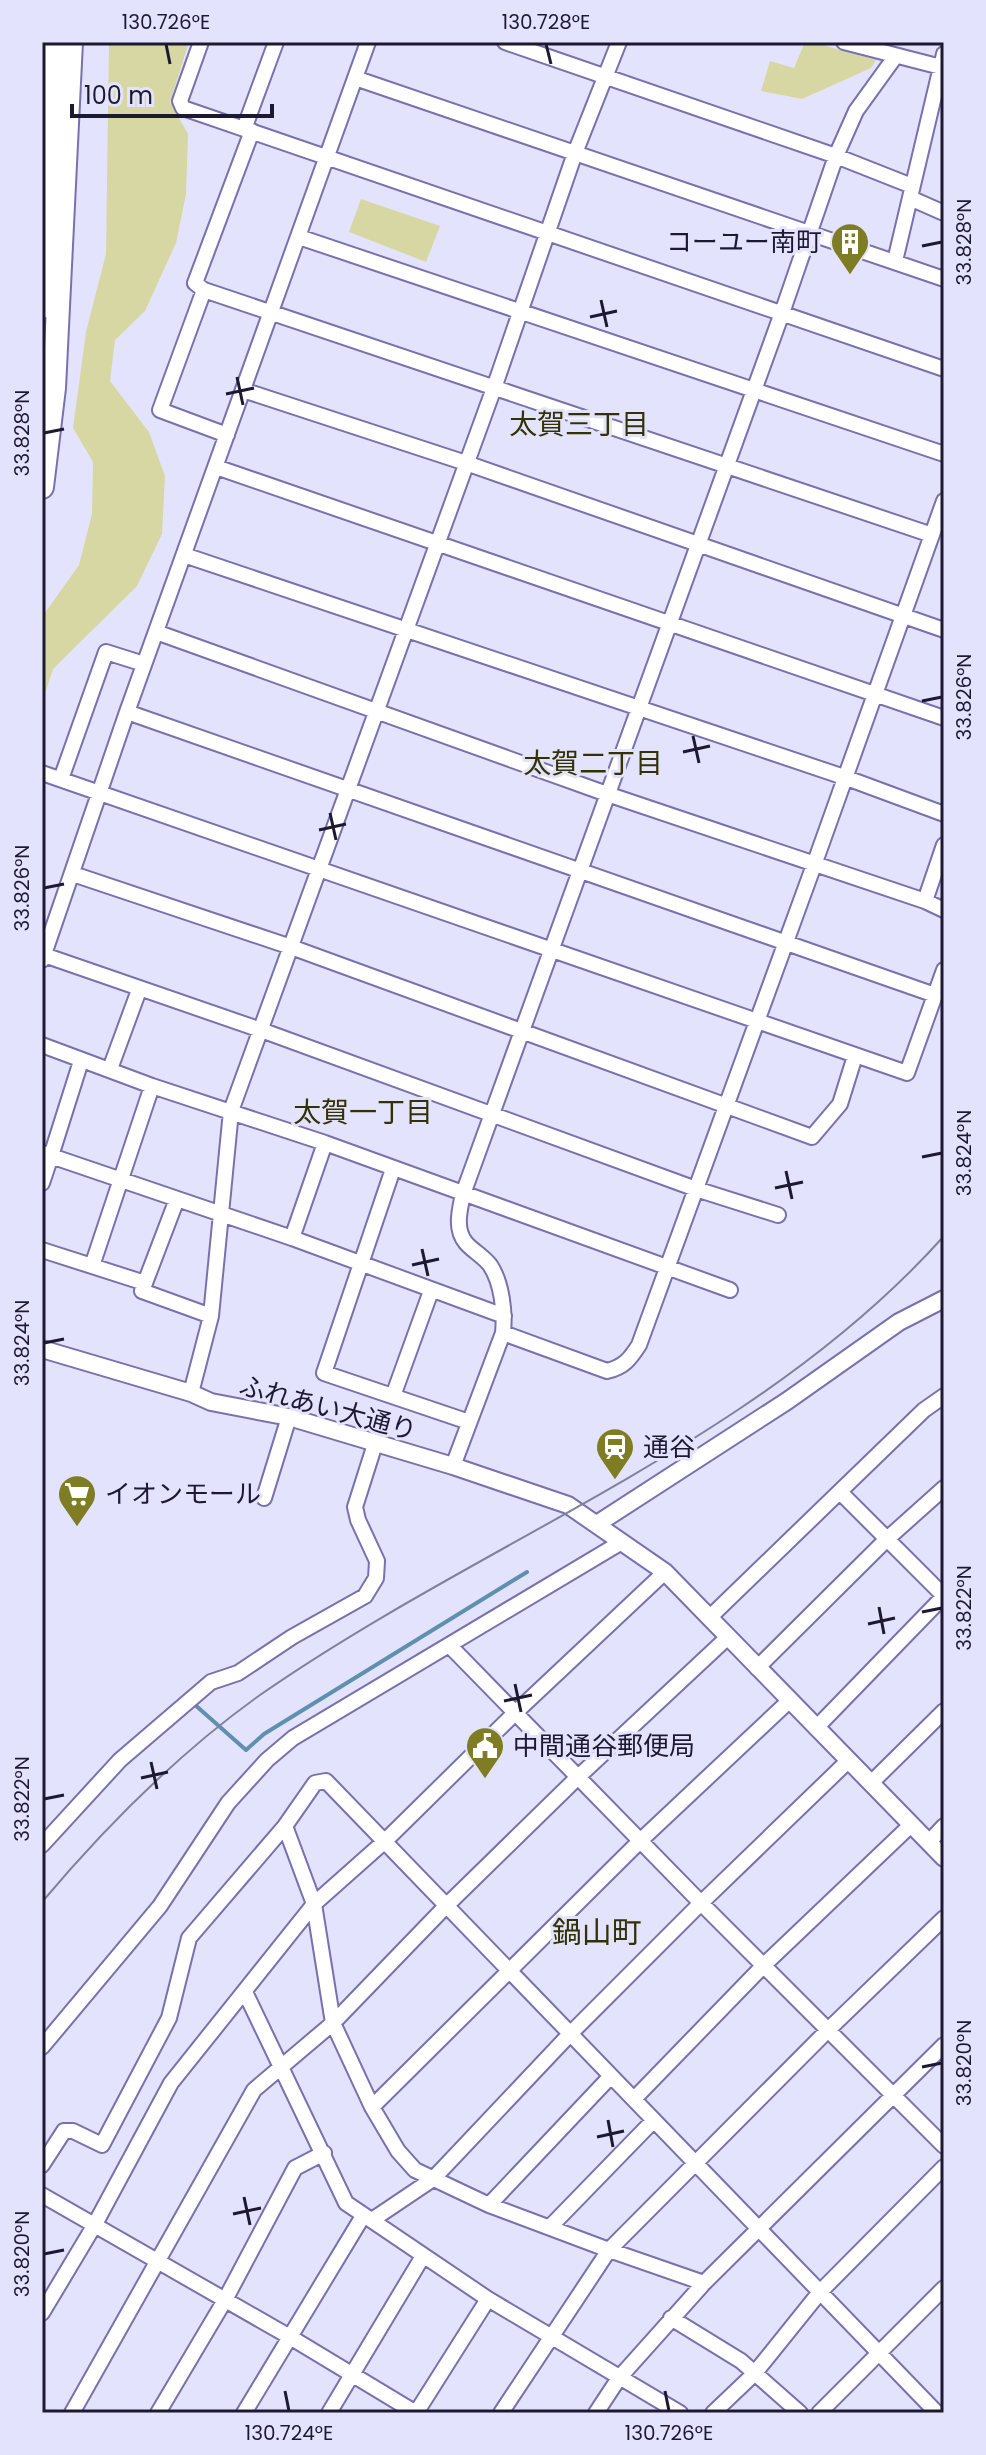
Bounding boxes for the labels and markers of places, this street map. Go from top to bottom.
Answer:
building icon: コーユー南町 [829,221,871,276]
place label: コーユー南町 [666,224,822,260]
station icon: 通谷 [594,1426,636,1481]
place label: 通谷 [643,1429,695,1465]
supermarket icon: イオンモール [56,1473,98,1528]
place label: イオンモール [105,1476,261,1512]
public building icon: 中間通谷郵便局 [464,1725,506,1780]
place label: 中間通谷郵便局 [513,1728,695,1764]

